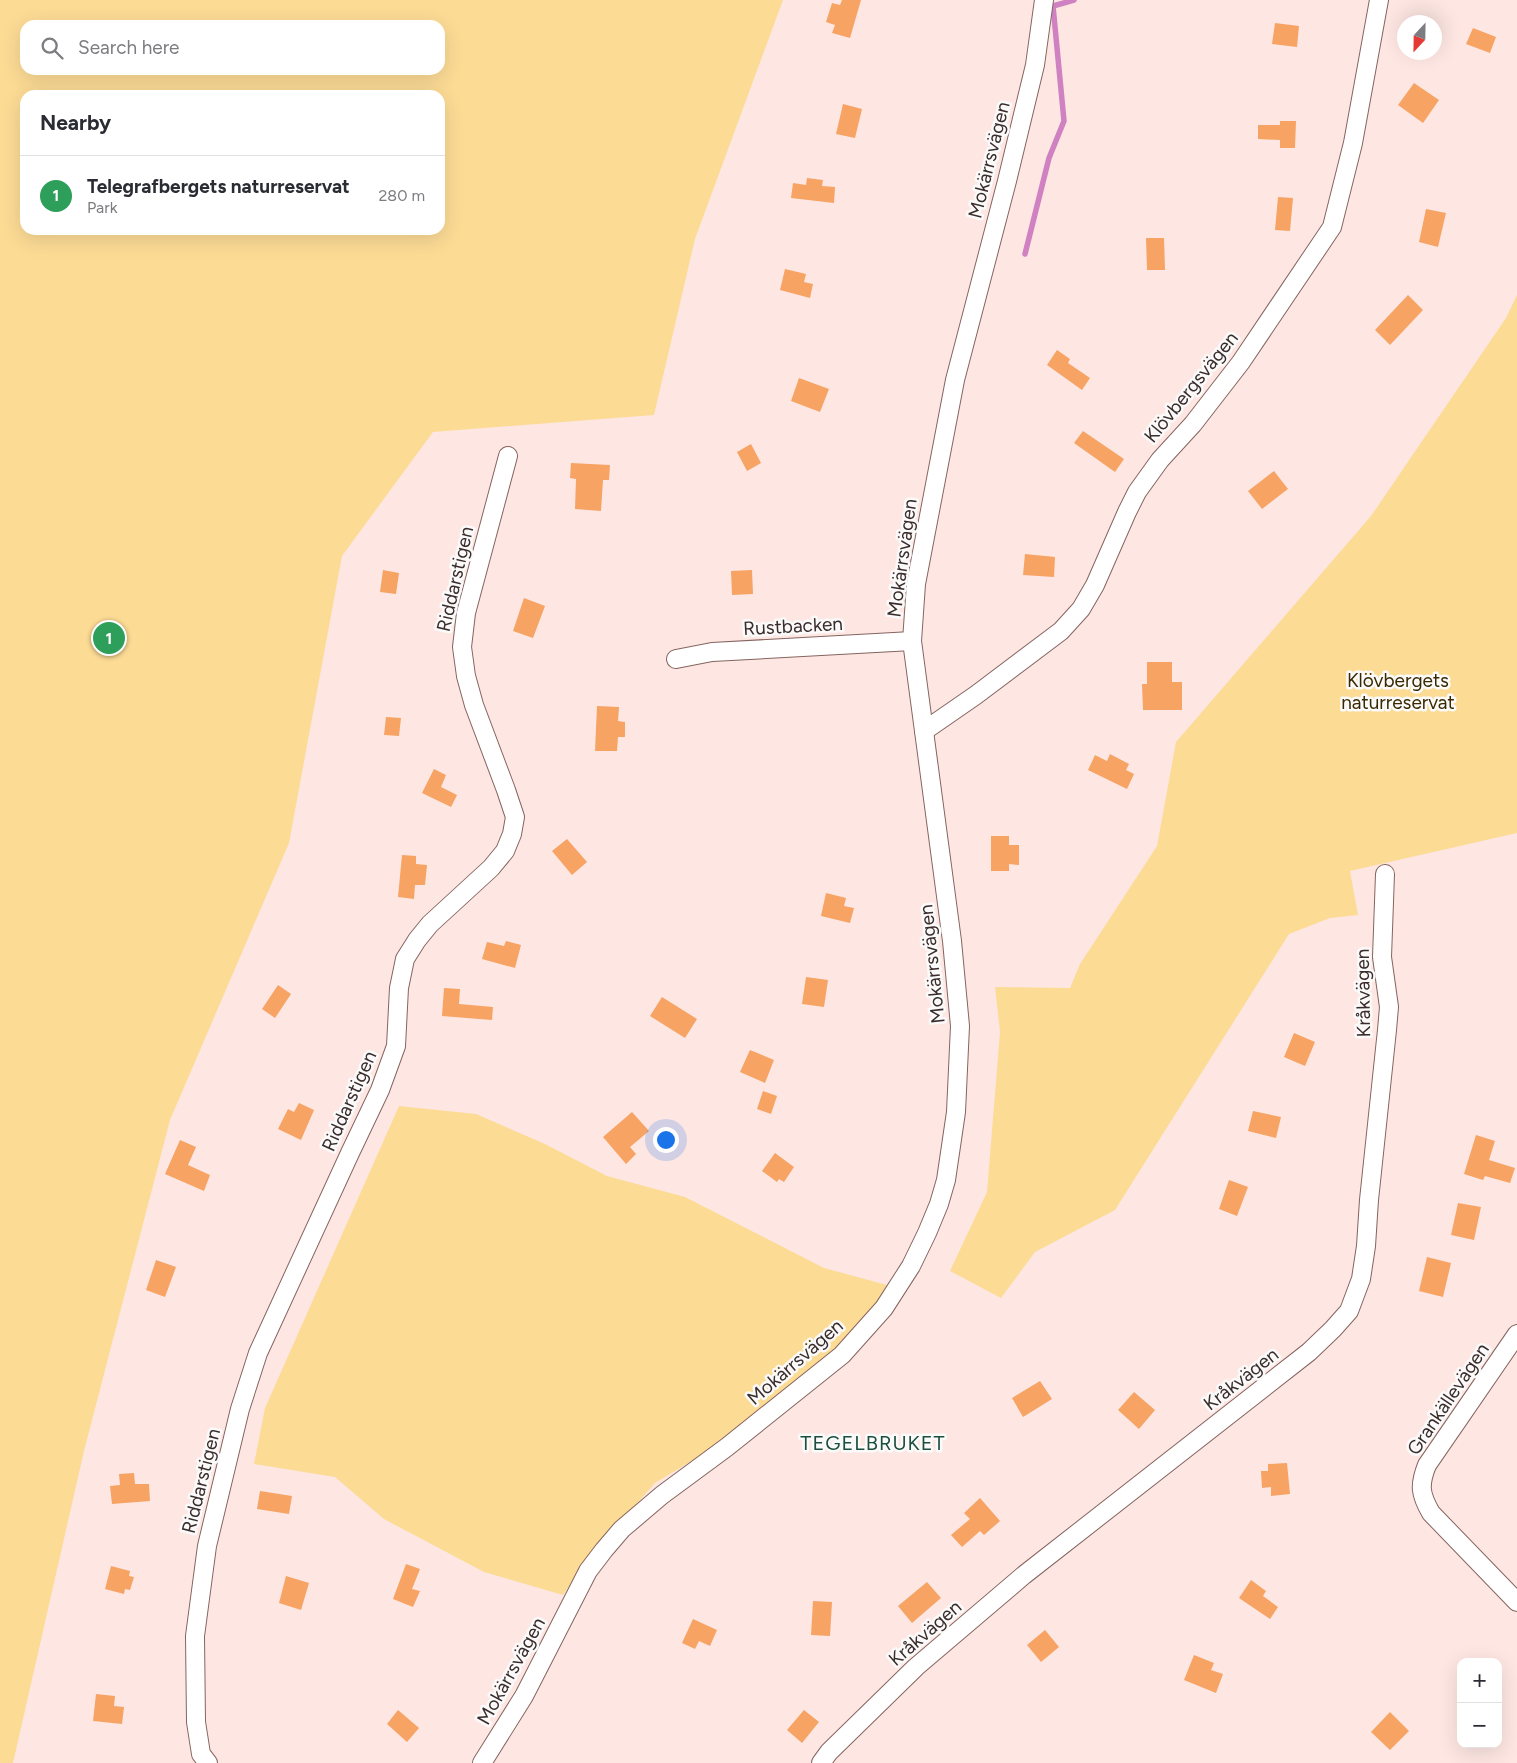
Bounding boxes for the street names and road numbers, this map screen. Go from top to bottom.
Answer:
street label: Mokärrsvägen [963,99,1015,221]
street label: Klövbergsvägen [1139,327,1243,447]
street label: Mokärrsvägen [882,497,922,619]
street label: Riddarstigen [432,524,478,634]
street label: Rustbacken [743,612,843,640]
street label: Mokärrsvägen [914,903,950,1025]
street label: Kråkvägen [1351,949,1375,1037]
street label: Riddarstigen [317,1047,381,1155]
street label: Mokärrsvägen [742,1314,848,1410]
street label: Grankällevägen [1402,1339,1494,1459]
street label: Kråkvägen [1199,1343,1283,1415]
street label: Riddarstigen [177,1426,225,1536]
street label: Kråkvägen [884,1595,966,1671]
street label: Mokärrsvägen [472,1613,550,1729]

